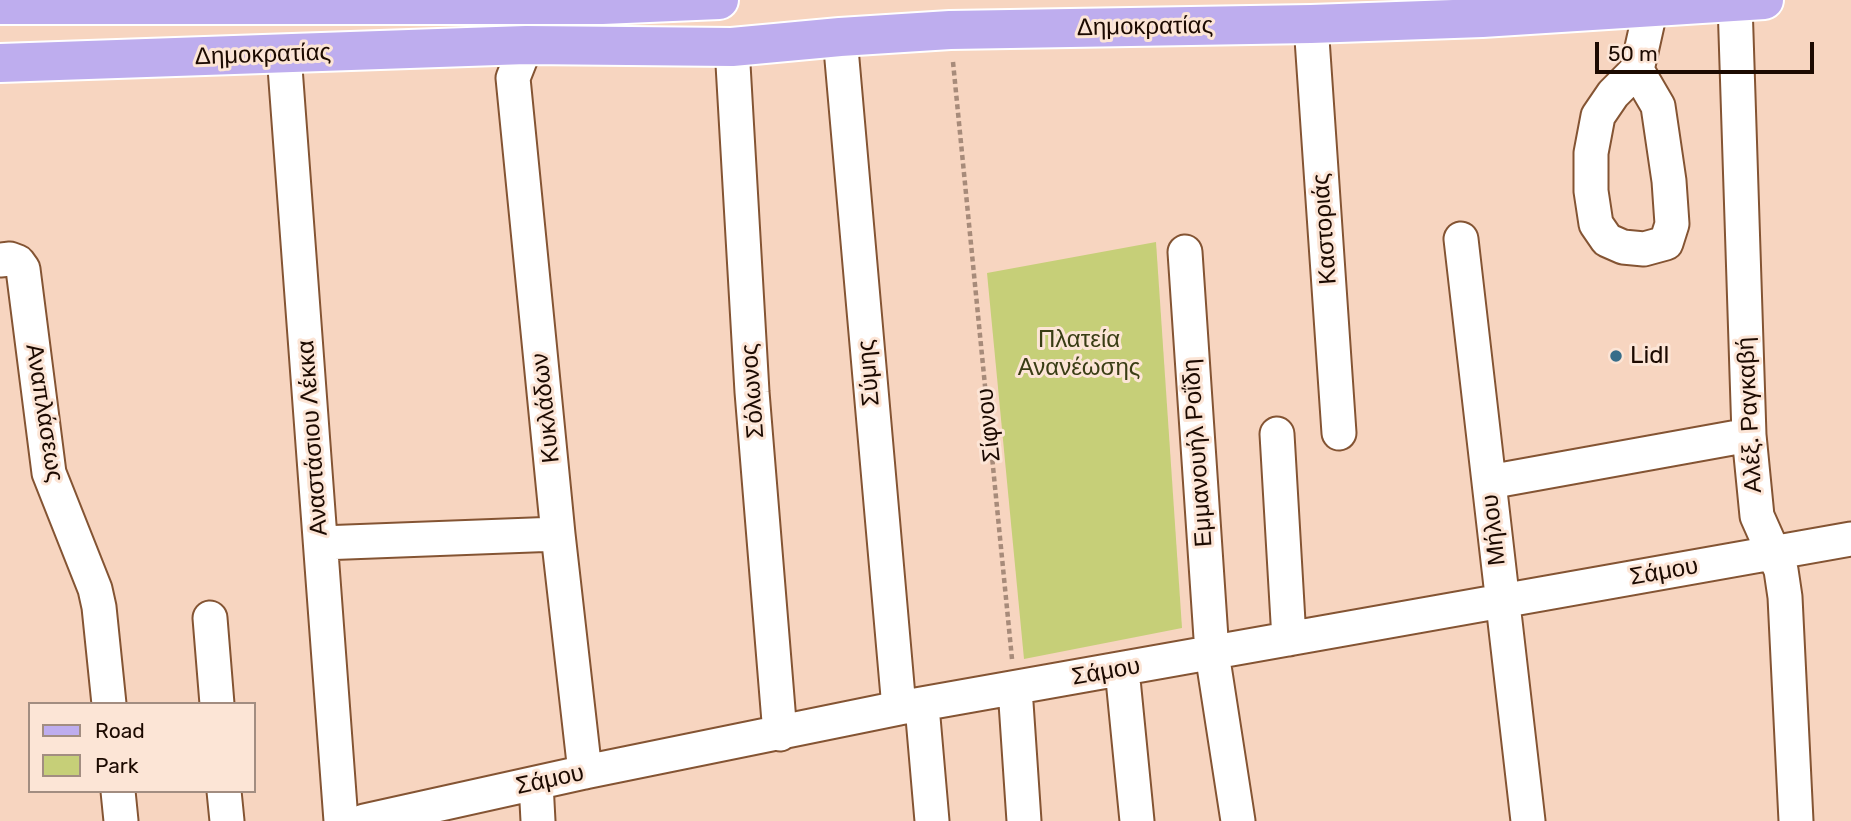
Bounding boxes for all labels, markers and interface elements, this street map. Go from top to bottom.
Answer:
street label: Δημοκρατίας [1077,11,1213,43]
scale bar [1599,28,1818,72]
street label: Δημοκρατίας [194,38,332,72]
text: 50 m [1608,41,1658,66]
street label: Καστοριάς [1307,172,1343,286]
park label: Πλατεία Ανανέωσης [1018,326,1140,382]
street label: Αλέξ. Ραγκαβή [1732,336,1768,494]
street label: Αναστάσιου Λέκκα [292,339,334,537]
street label: Σύμης [852,339,886,407]
street label: Αναπλάσεως [19,342,69,484]
place label: Lidl [1630,342,1669,370]
street label: Σόλωνος [735,343,771,439]
marker: Lidl [1608,348,1624,364]
street label: Κυκλάδων [526,351,566,465]
street label: Εμμανουήλ Ροΐδη [1177,358,1219,548]
street label: Σίφνου [971,387,1007,463]
street label: Μήλου [1476,493,1512,567]
street label: Σάμου [1628,552,1700,592]
street label: Σάμου [1070,652,1142,692]
legend [28,702,256,793]
text: Road [95,718,145,743]
text: Park [95,753,139,778]
street label: Σάμου [513,759,587,801]

